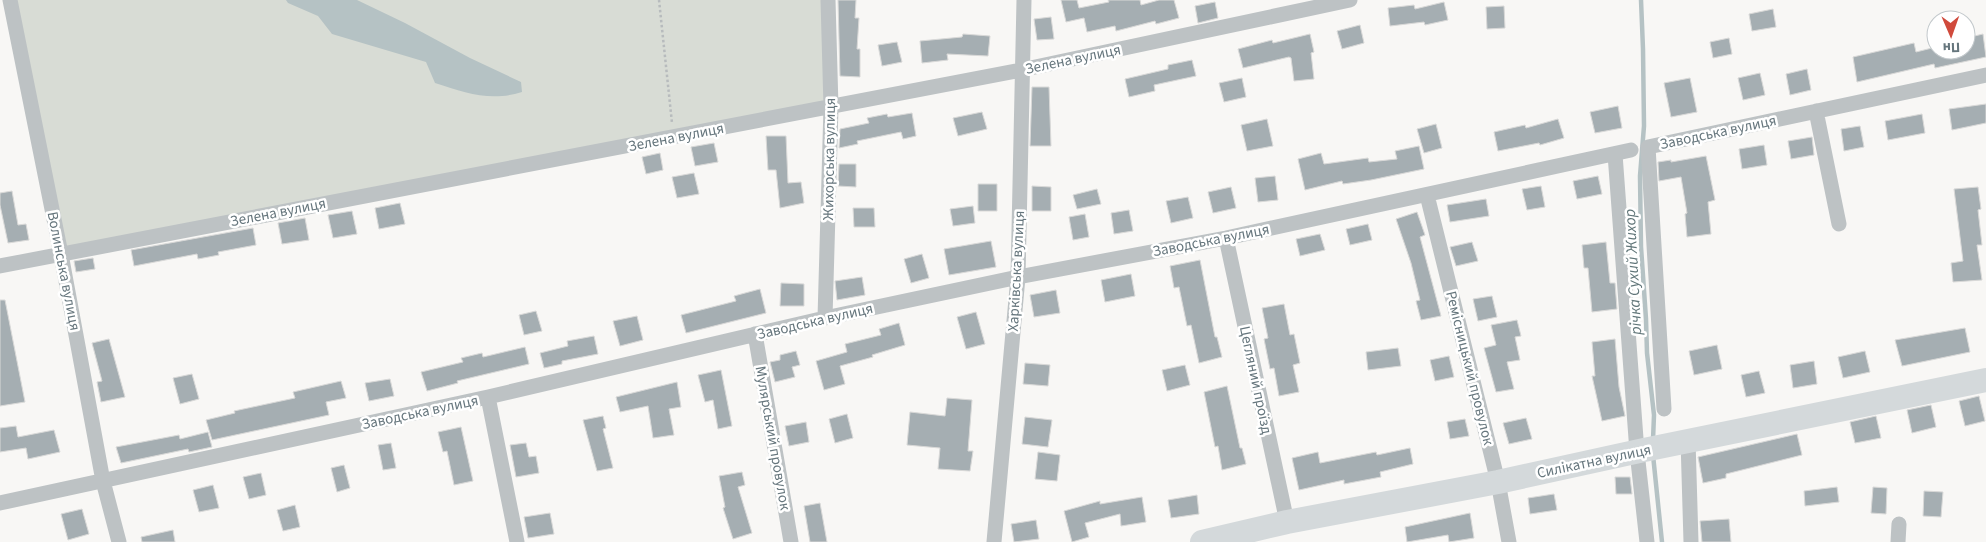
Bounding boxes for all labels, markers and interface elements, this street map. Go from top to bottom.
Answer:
north arrow [1926,10,1976,60]
text: Пн [1942,37,1960,57]
street label: Зелена вулиця [1023,39,1123,80]
street label: Жихорська вулиця [818,97,841,221]
street label: Заводська вулиця [1658,110,1778,155]
street label: Зелена вулиця [626,118,726,157]
street label: Зелена вулиця [228,193,328,232]
water label: річка Сухий Жихор [1619,208,1647,337]
street label: Волинська вулиця [42,210,85,332]
street label: Харківська вулиця [1003,210,1030,332]
street label: Заводська вулиця [1151,219,1271,262]
street label: Ремісницький провулок [1440,289,1499,448]
street label: Заводська вулиця [755,298,875,345]
street label: Цегляний проїзд [1234,324,1277,436]
street label: Мулярський провулок [749,364,796,512]
street label: Заводська вулиця [360,390,480,435]
street label: Силікатна вулиця [1535,439,1653,484]

